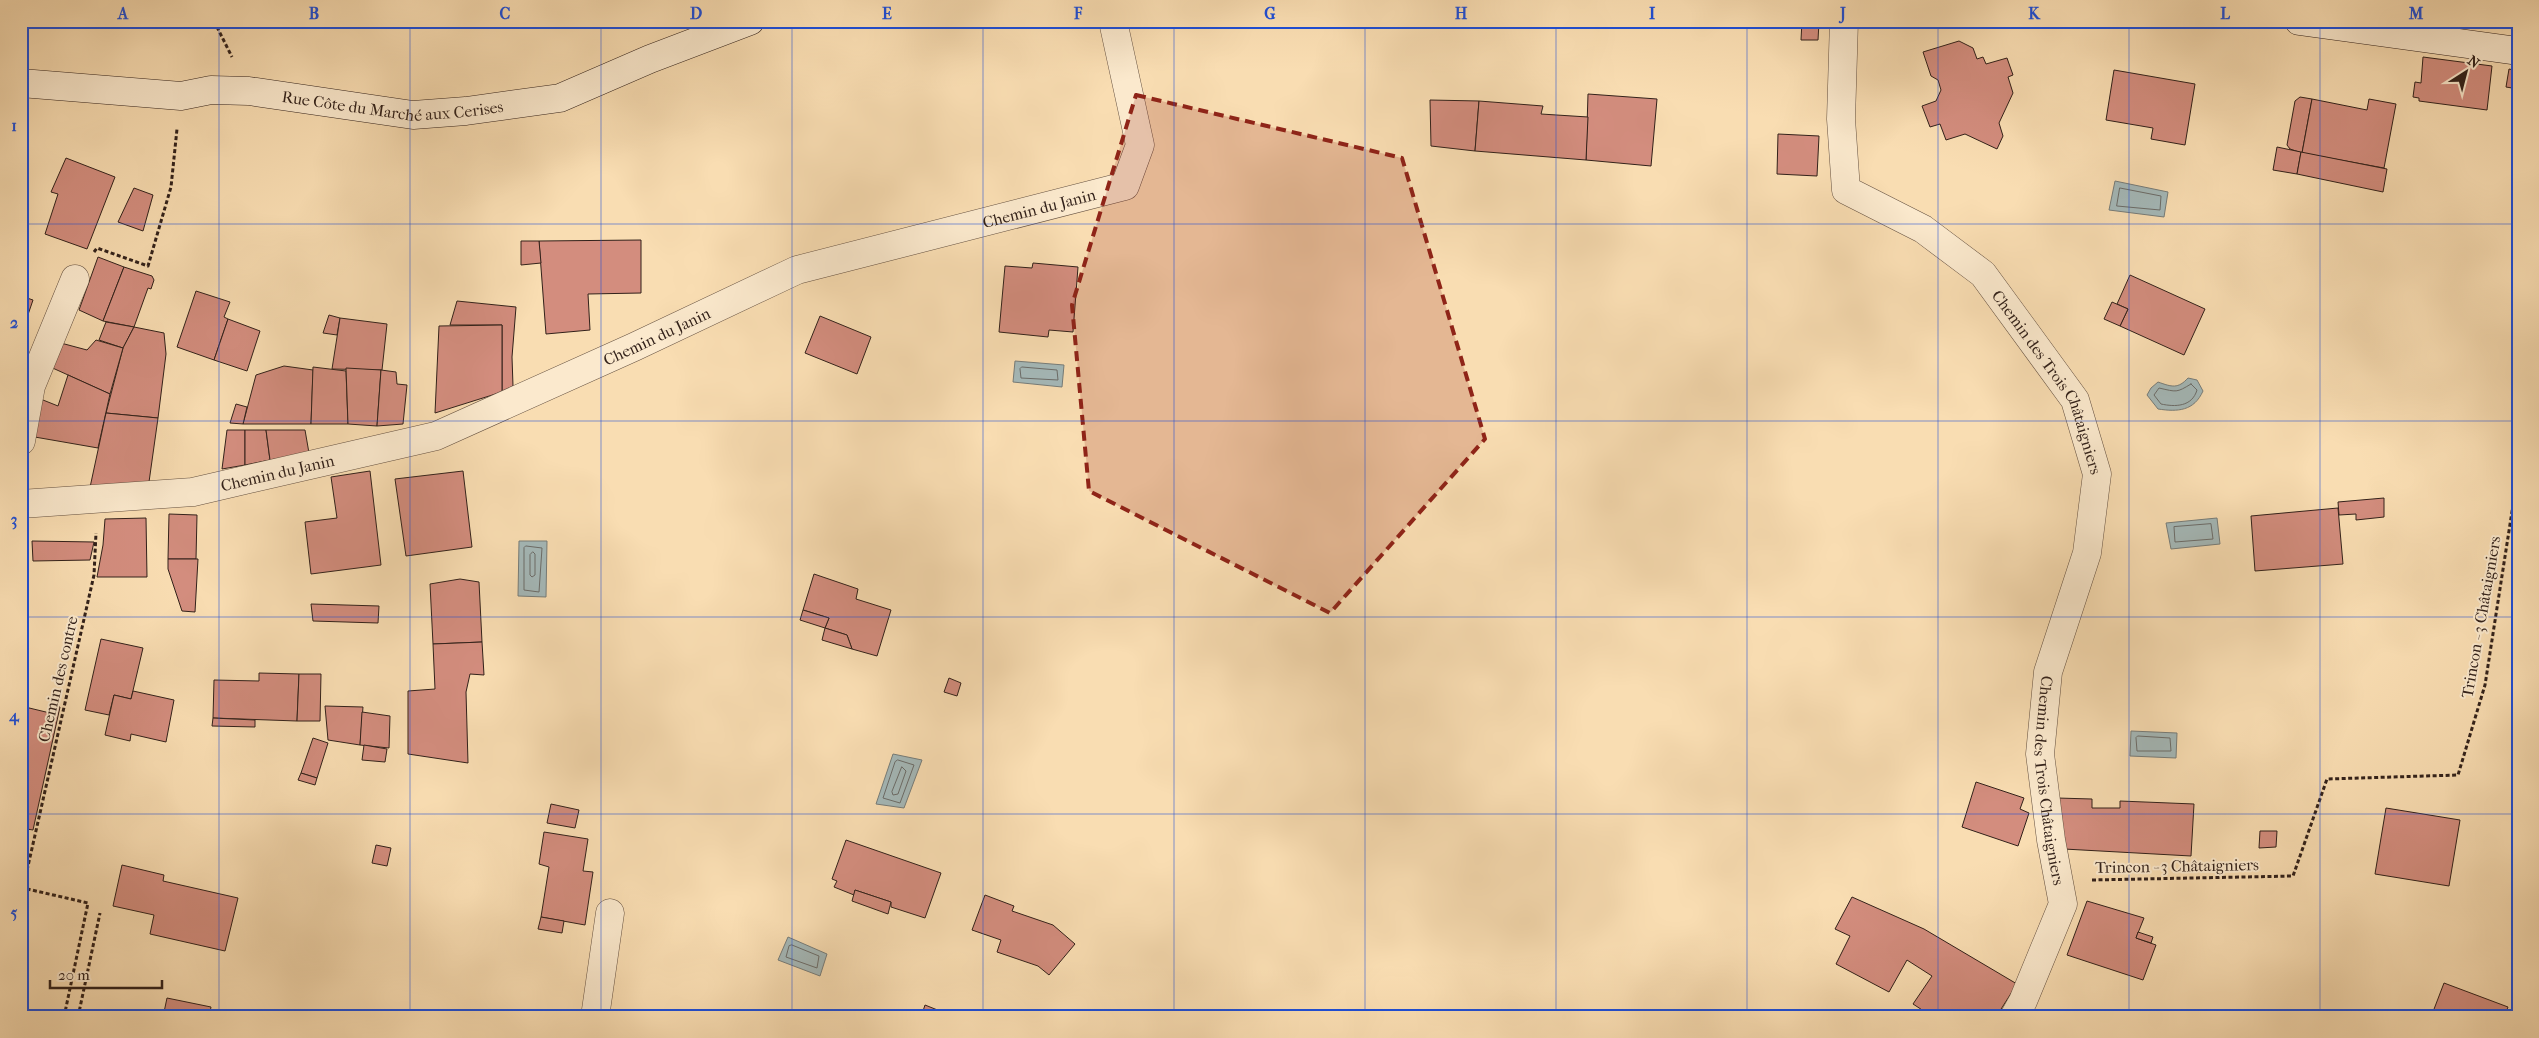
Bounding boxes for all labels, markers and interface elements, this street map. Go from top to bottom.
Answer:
text: A [117,4,129,23]
text: B [309,4,319,23]
text: C [500,4,511,23]
text: D [690,4,702,23]
text: E [882,4,892,23]
text: F [1073,4,1083,23]
text: G [1264,4,1276,23]
text: H [1455,4,1468,23]
text: I [1649,4,1656,23]
text: J [1838,4,1846,24]
text: K [2028,4,2041,23]
text: L [2220,4,2230,23]
text: M [2408,4,2424,23]
north arrow [2442,48,2492,98]
text: N [2464,52,2483,72]
street label: Rue Côte du Marché aux Cerises [281,86,505,125]
text: 1 [11,116,17,135]
street label: Chemin du Janin [981,184,1098,232]
street label: Chemin des Trois Châtaigniers [1988,286,2106,477]
street label: Chemin du Janin [600,303,714,369]
text: 2 [10,313,18,332]
street label: Chemin du Janin [219,450,337,495]
text: 3 [11,510,17,530]
street label: Trincon - 3 Châtaigniers [2457,535,2505,699]
street label: Chemin des contre [34,614,82,744]
street label: Chemin des Trois Châtaigniers [2030,675,2069,887]
text: 4 [8,706,20,726]
street label: Trincon - 3 Châtaigniers [2095,855,2259,877]
text: 5 [11,903,18,922]
scale bar [50,958,162,990]
text: 20 m [58,966,90,984]

